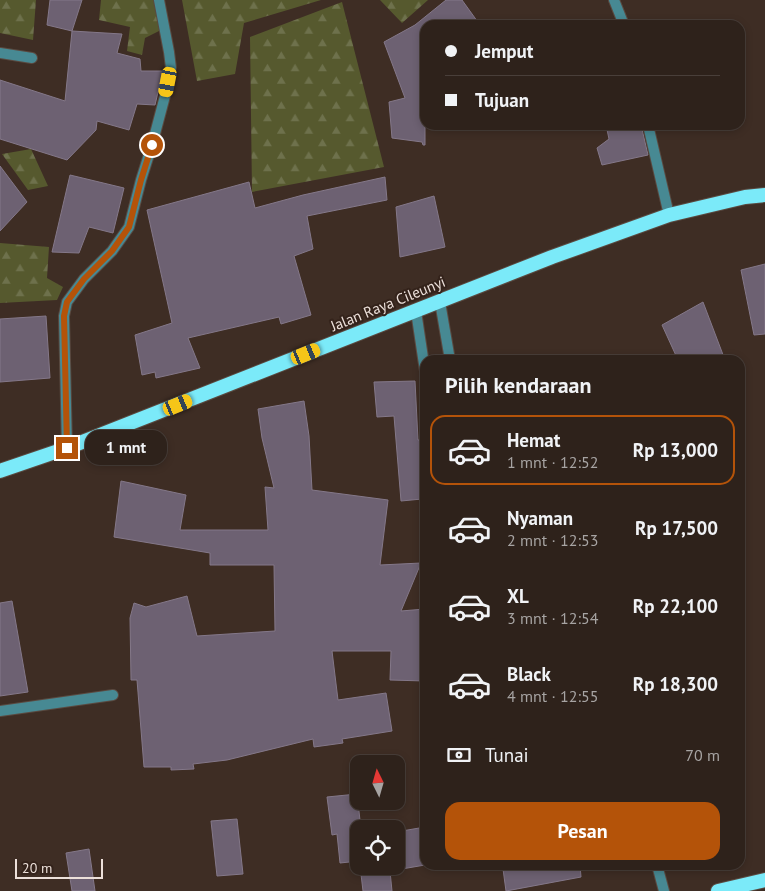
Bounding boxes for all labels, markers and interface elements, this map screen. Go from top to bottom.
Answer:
text: Jemput [475,39,533,63]
car [157,66,178,98]
text: Tujuan [475,88,529,112]
route start [141,134,163,156]
street label: Jalan Raya Cileunyi [327,272,448,336]
car [289,341,322,367]
text: Pilih kendaraan [445,371,591,399]
car [161,392,194,418]
icon: car [447,428,492,473]
text: Hemat [507,428,560,452]
callout: 1 mnt [84,430,167,466]
route end [56,437,78,459]
text: 1 mnt [106,437,146,457]
text: Rp 13,000 [633,438,718,462]
text: 1 mnt · 12:52 [507,452,598,472]
icon: car [447,506,492,551]
text: Nyaman [507,506,573,530]
text: Rp 17,500 [635,516,718,540]
text: 2 mnt · 12:53 [507,530,598,550]
icon: car [447,584,492,629]
text: XL [507,584,529,608]
text: Rp 22,100 [633,594,718,618]
text: 3 mnt · 12:54 [507,608,598,628]
icon: car [447,662,492,707]
text: Black [507,662,551,686]
text: Rp 18,300 [633,672,718,696]
text: 4 mnt · 12:55 [507,686,598,706]
icon: cash [445,741,473,769]
text: Tunai [485,743,529,767]
text: 70 m [685,745,720,765]
north arrow [350,755,405,810]
map controls [350,755,405,875]
button: Pesan [445,802,720,860]
button: locate [350,820,405,875]
scale bar [15,856,102,879]
text: 20 m [22,859,52,877]

